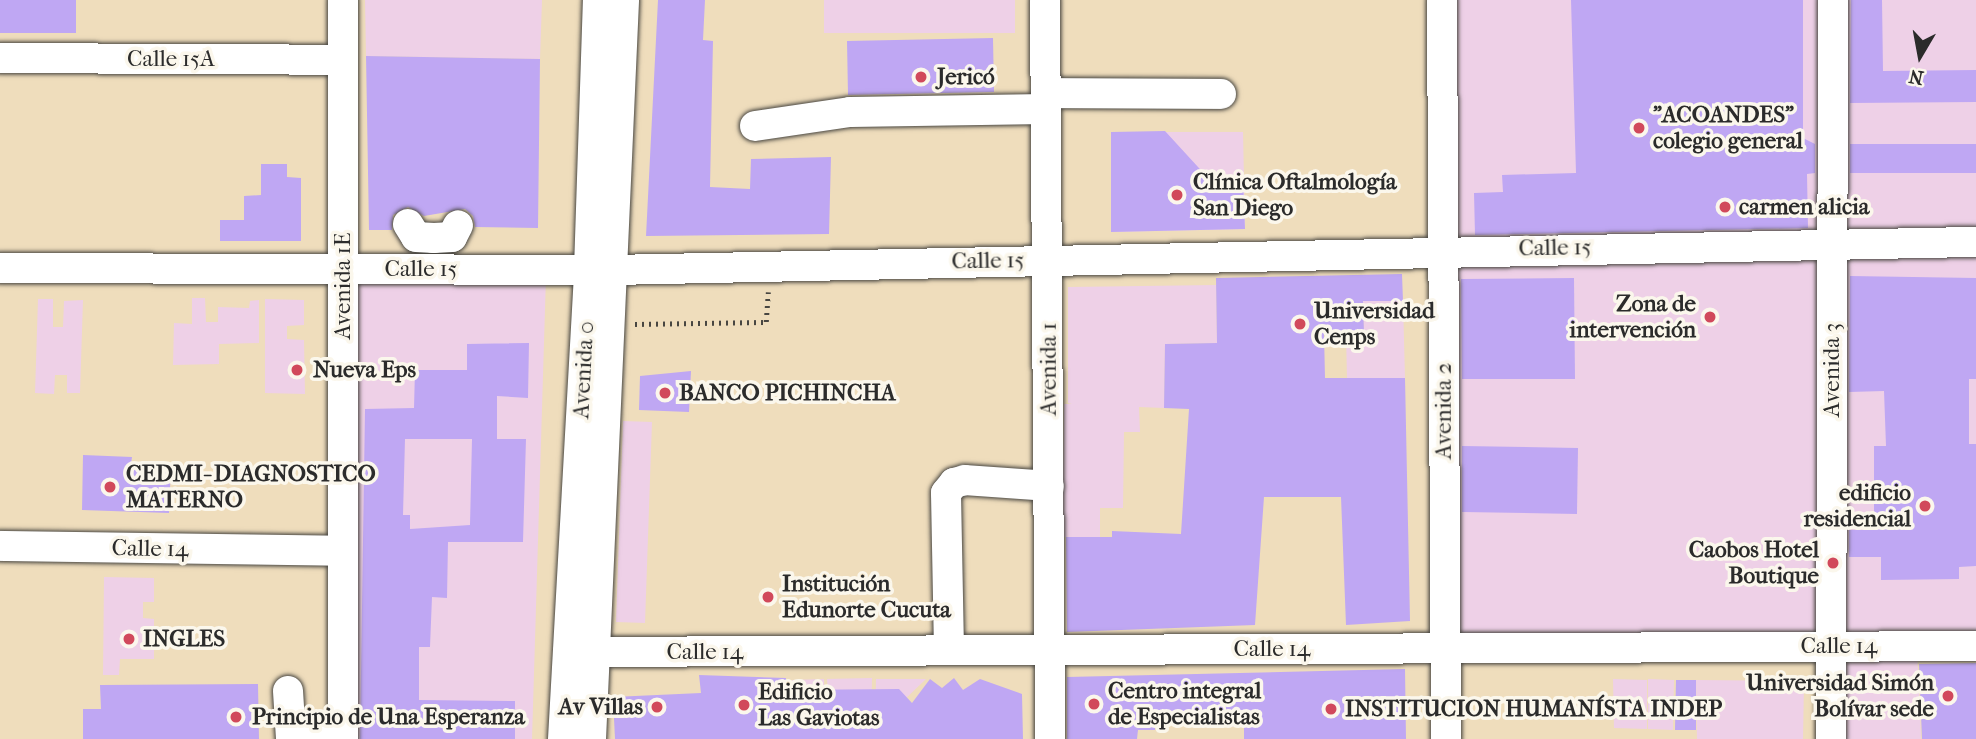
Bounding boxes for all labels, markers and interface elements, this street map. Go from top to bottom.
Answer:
north arrow [1885,21,1955,91]
street label: Calle 15A [127,45,215,73]
place label: Jericó [937,63,995,91]
text: N [1907,65,1925,89]
marker: Jericó [911,67,931,87]
place label: "ACOANDES" colegio general [1653,101,1803,155]
marker: "ACOANDES" colegio general [1631,120,1647,136]
place label: Clínica Oftalmología San Diego [1193,168,1397,222]
marker: Clínica Oftalmología San Diego [1167,185,1187,205]
place label: carmen alicia [1739,193,1869,221]
marker: carmen alicia [1717,199,1733,215]
street label: Avenida 1E [329,232,357,340]
street label: Calle 15 [1518,234,1592,262]
street label: Calle 15 [951,247,1025,275]
street label: Calle 15 [384,255,458,283]
place label: Zona de intervención [1569,290,1696,344]
place label: Universidad Cenps [1314,297,1435,351]
marker: Zona de intervención [1702,309,1718,325]
marker: Universidad Cenps [1292,316,1308,332]
street label: Avenida 0 [568,321,600,419]
street label: Avenida 1 [1035,322,1063,416]
street label: Avenida 3 [1818,323,1846,417]
place label: Nueva Eps [313,356,416,384]
marker: Nueva Eps [287,360,307,380]
street label: Avenida 2 [1430,363,1458,459]
place label: BANCO PICHINCHA [679,379,896,407]
marker: BANCO PICHINCHA [657,385,673,401]
place label: CEDMI- DIAGNOSTICO MATERNO [126,460,376,514]
marker: CEDMI- DIAGNOSTICO MATERNO [100,477,120,497]
place label: edificio residencial [1804,479,1911,533]
marker: edificio residencial [1917,498,1933,514]
street label: Calle 14 [111,535,189,563]
place label: Caobos Hotel Boutique [1689,536,1819,590]
marker: Caobos Hotel Boutique [1825,555,1841,571]
place label: Institución Edunorte Cucuta [782,570,951,624]
marker: Institución Edunorte Cucuta [760,589,776,605]
place label: INGLES [143,625,225,653]
marker: INGLES [121,631,137,647]
street label: Calle 14 [1801,632,1877,660]
street label: Calle 14 [1234,635,1310,663]
street label: Calle 14 [667,638,743,666]
place label: Universidad Simón Bolívar sede [1746,669,1934,723]
place label: Centro integral de Especialistas [1108,677,1261,731]
place label: Edificio Las Gaviotas [758,678,880,732]
marker: Universidad Simón Bolívar sede [1940,688,1956,704]
place label: Av Villas [559,693,643,721]
place label: INSTITUCION HUMANÍSTA INDEP [1345,695,1722,723]
marker: Centro integral de Especialistas [1086,696,1102,712]
marker: Edificio Las Gaviotas [736,697,752,713]
marker: Av Villas [649,699,665,715]
marker: INSTITUCION HUMANÍSTA INDEP [1323,701,1339,717]
place label: Principio de Una Esperanza [252,703,525,731]
marker: Principio de Una Esperanza [226,707,246,727]

